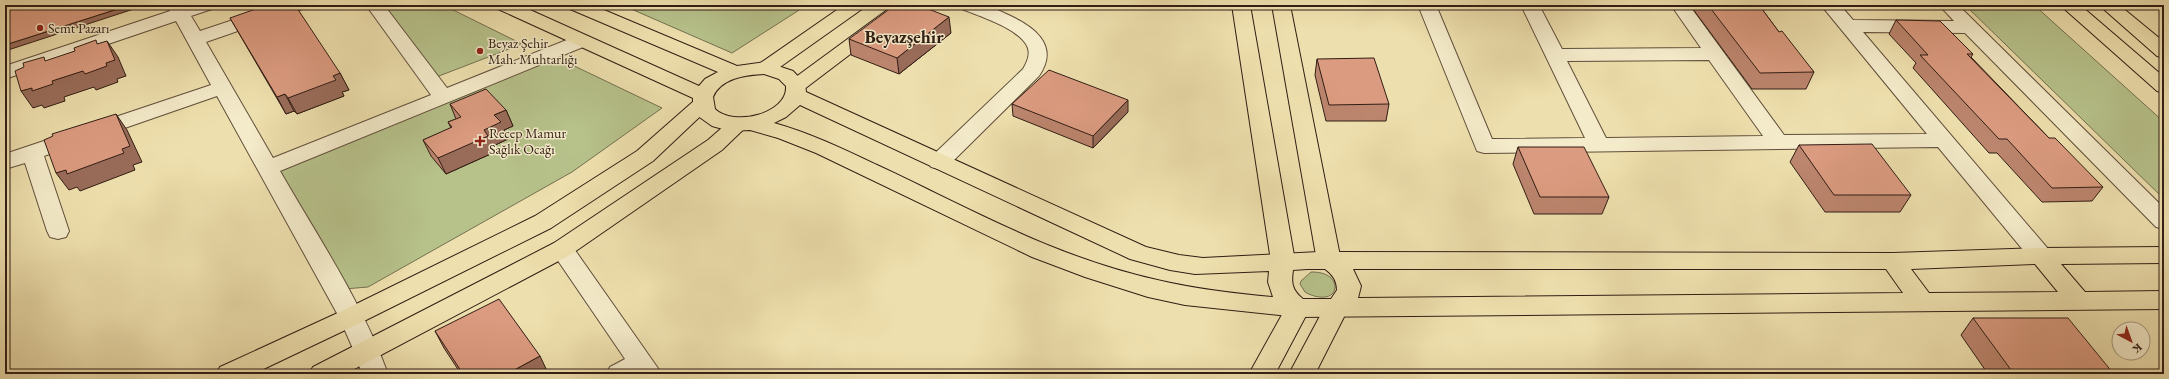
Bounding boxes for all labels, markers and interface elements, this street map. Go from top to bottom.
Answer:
place label: Semt Pazarı [48,19,110,37]
marker: Semt Pazarı [35,23,45,33]
district label: Beyazşehir [864,25,944,48]
place label: Beyaz Şehir Mah. Muhtarlığı [488,34,578,68]
marker: Beyaz Şehir Mah. Muhtarlığı [475,46,485,56]
place label: Recep Mamur Sağlık Ocağı [489,124,566,158]
marker: Recep Mamur Sağlık Ocağı [474,135,486,147]
north arrow [2111,321,2151,361]
text: K [2129,341,2145,357]

